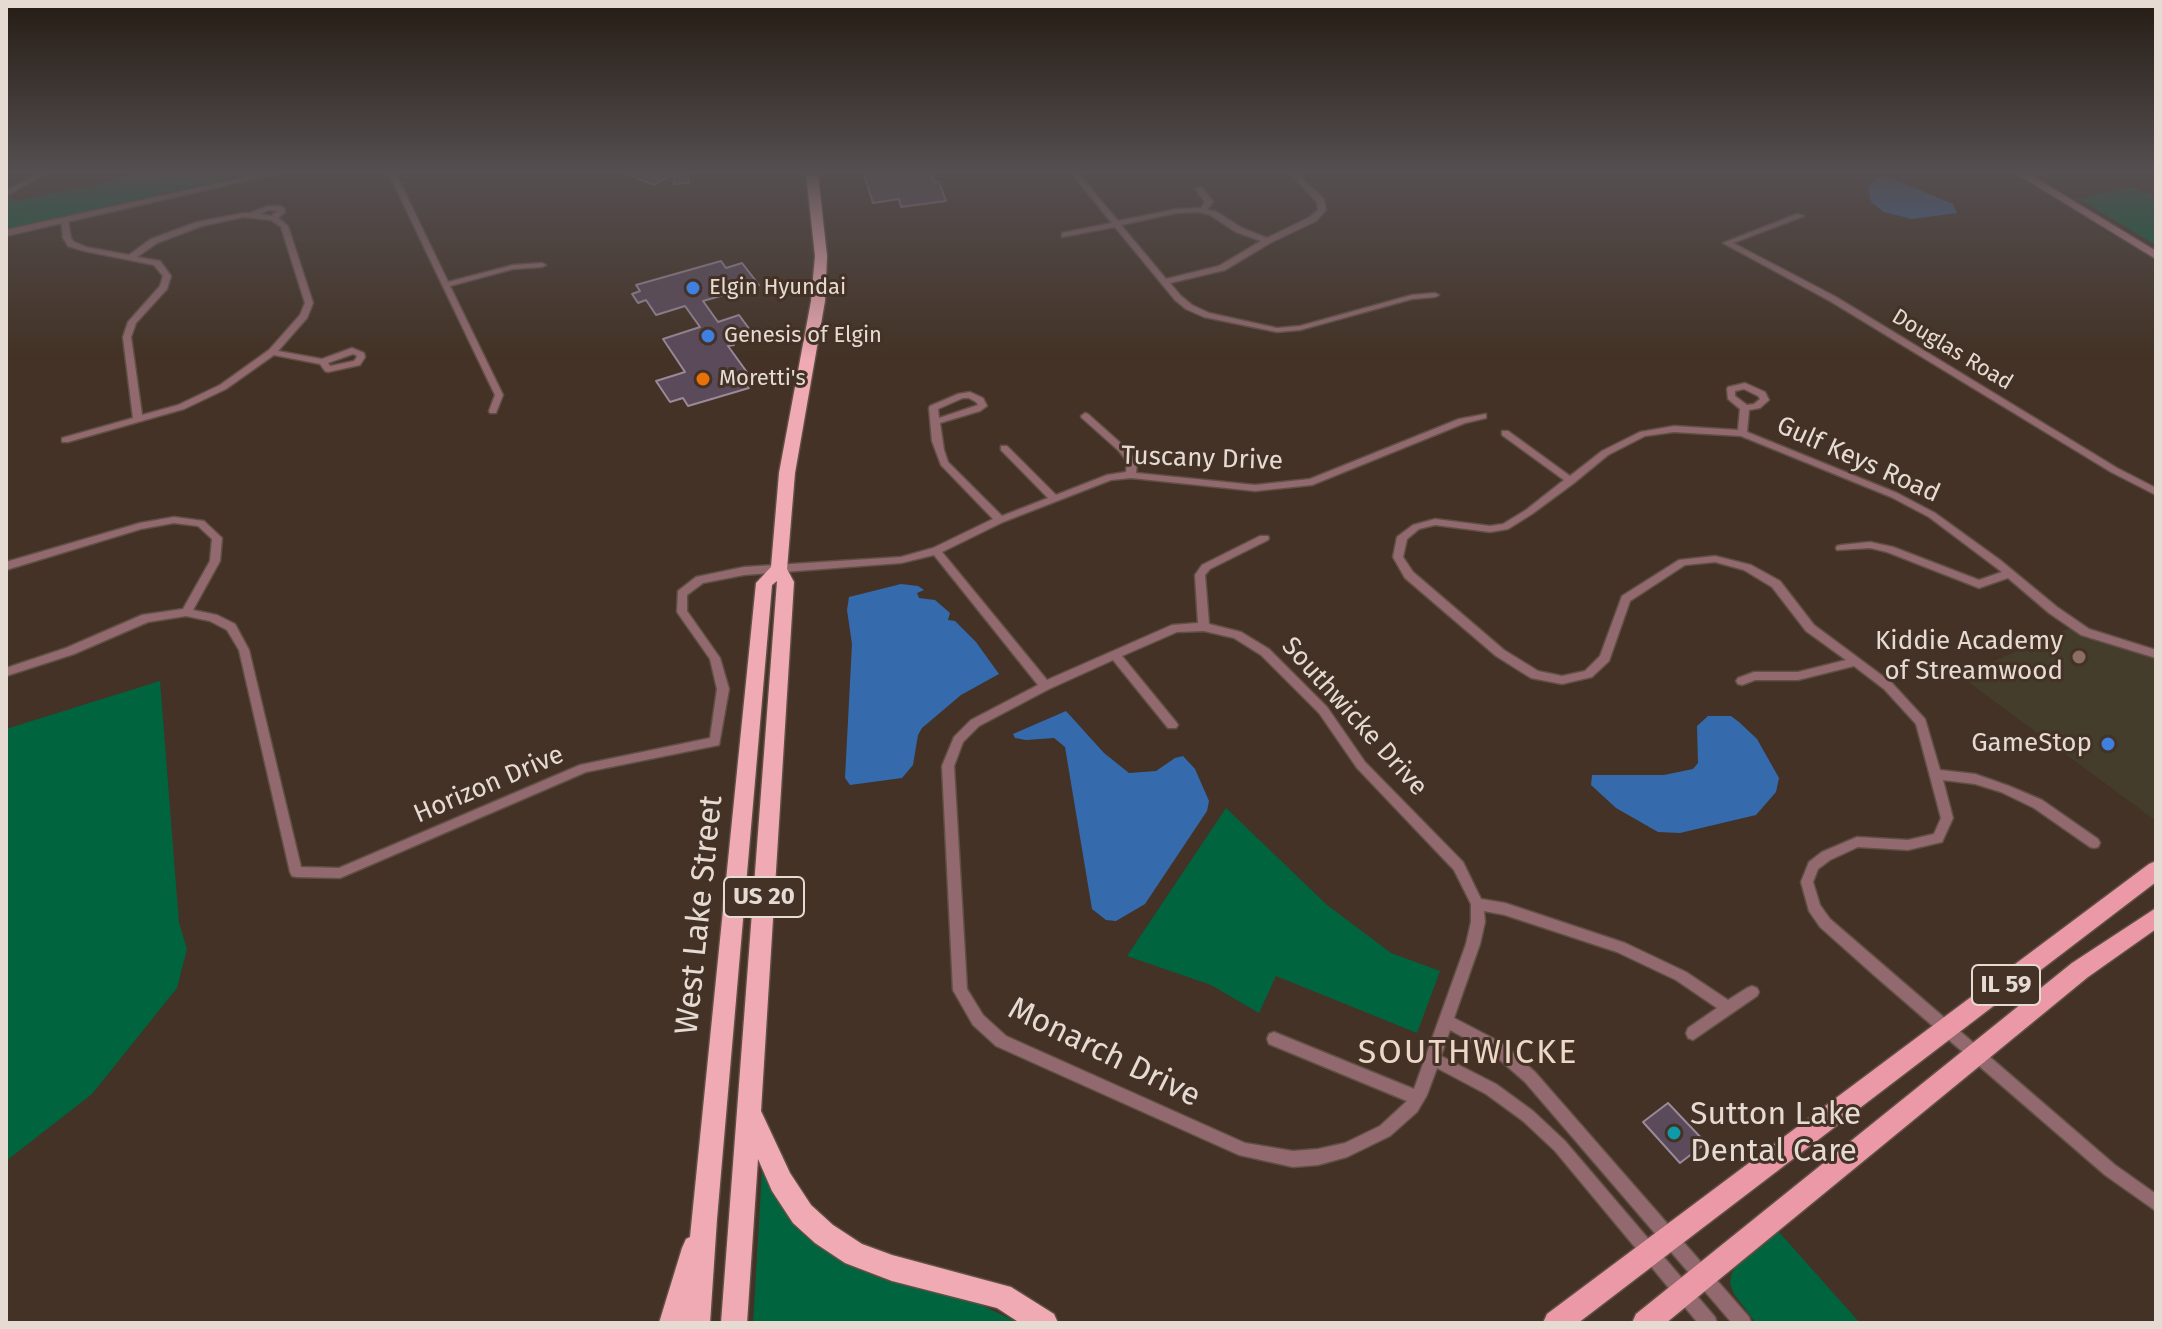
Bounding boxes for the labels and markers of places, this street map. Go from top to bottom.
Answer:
place label: Elgin Hyundai [709,275,846,301]
marker: Elgin Hyundai [684,279,702,297]
place label: Genesis of Elgin [724,323,882,349]
marker: Genesis of Elgin [699,327,717,345]
place label: Moretti's [719,366,806,392]
marker: Moretti's [694,370,712,388]
place label: Kiddie Academy of Streamwood [1875,626,2063,688]
marker: Kiddie Academy of Streamwood [2070,648,2088,666]
place label: GameStop [1971,728,2092,760]
marker: GameStop [2099,735,2117,753]
place label: Sutton Lake Dental Care [1690,1096,1861,1171]
marker: Sutton Lake Dental Care [1665,1124,1683,1142]

